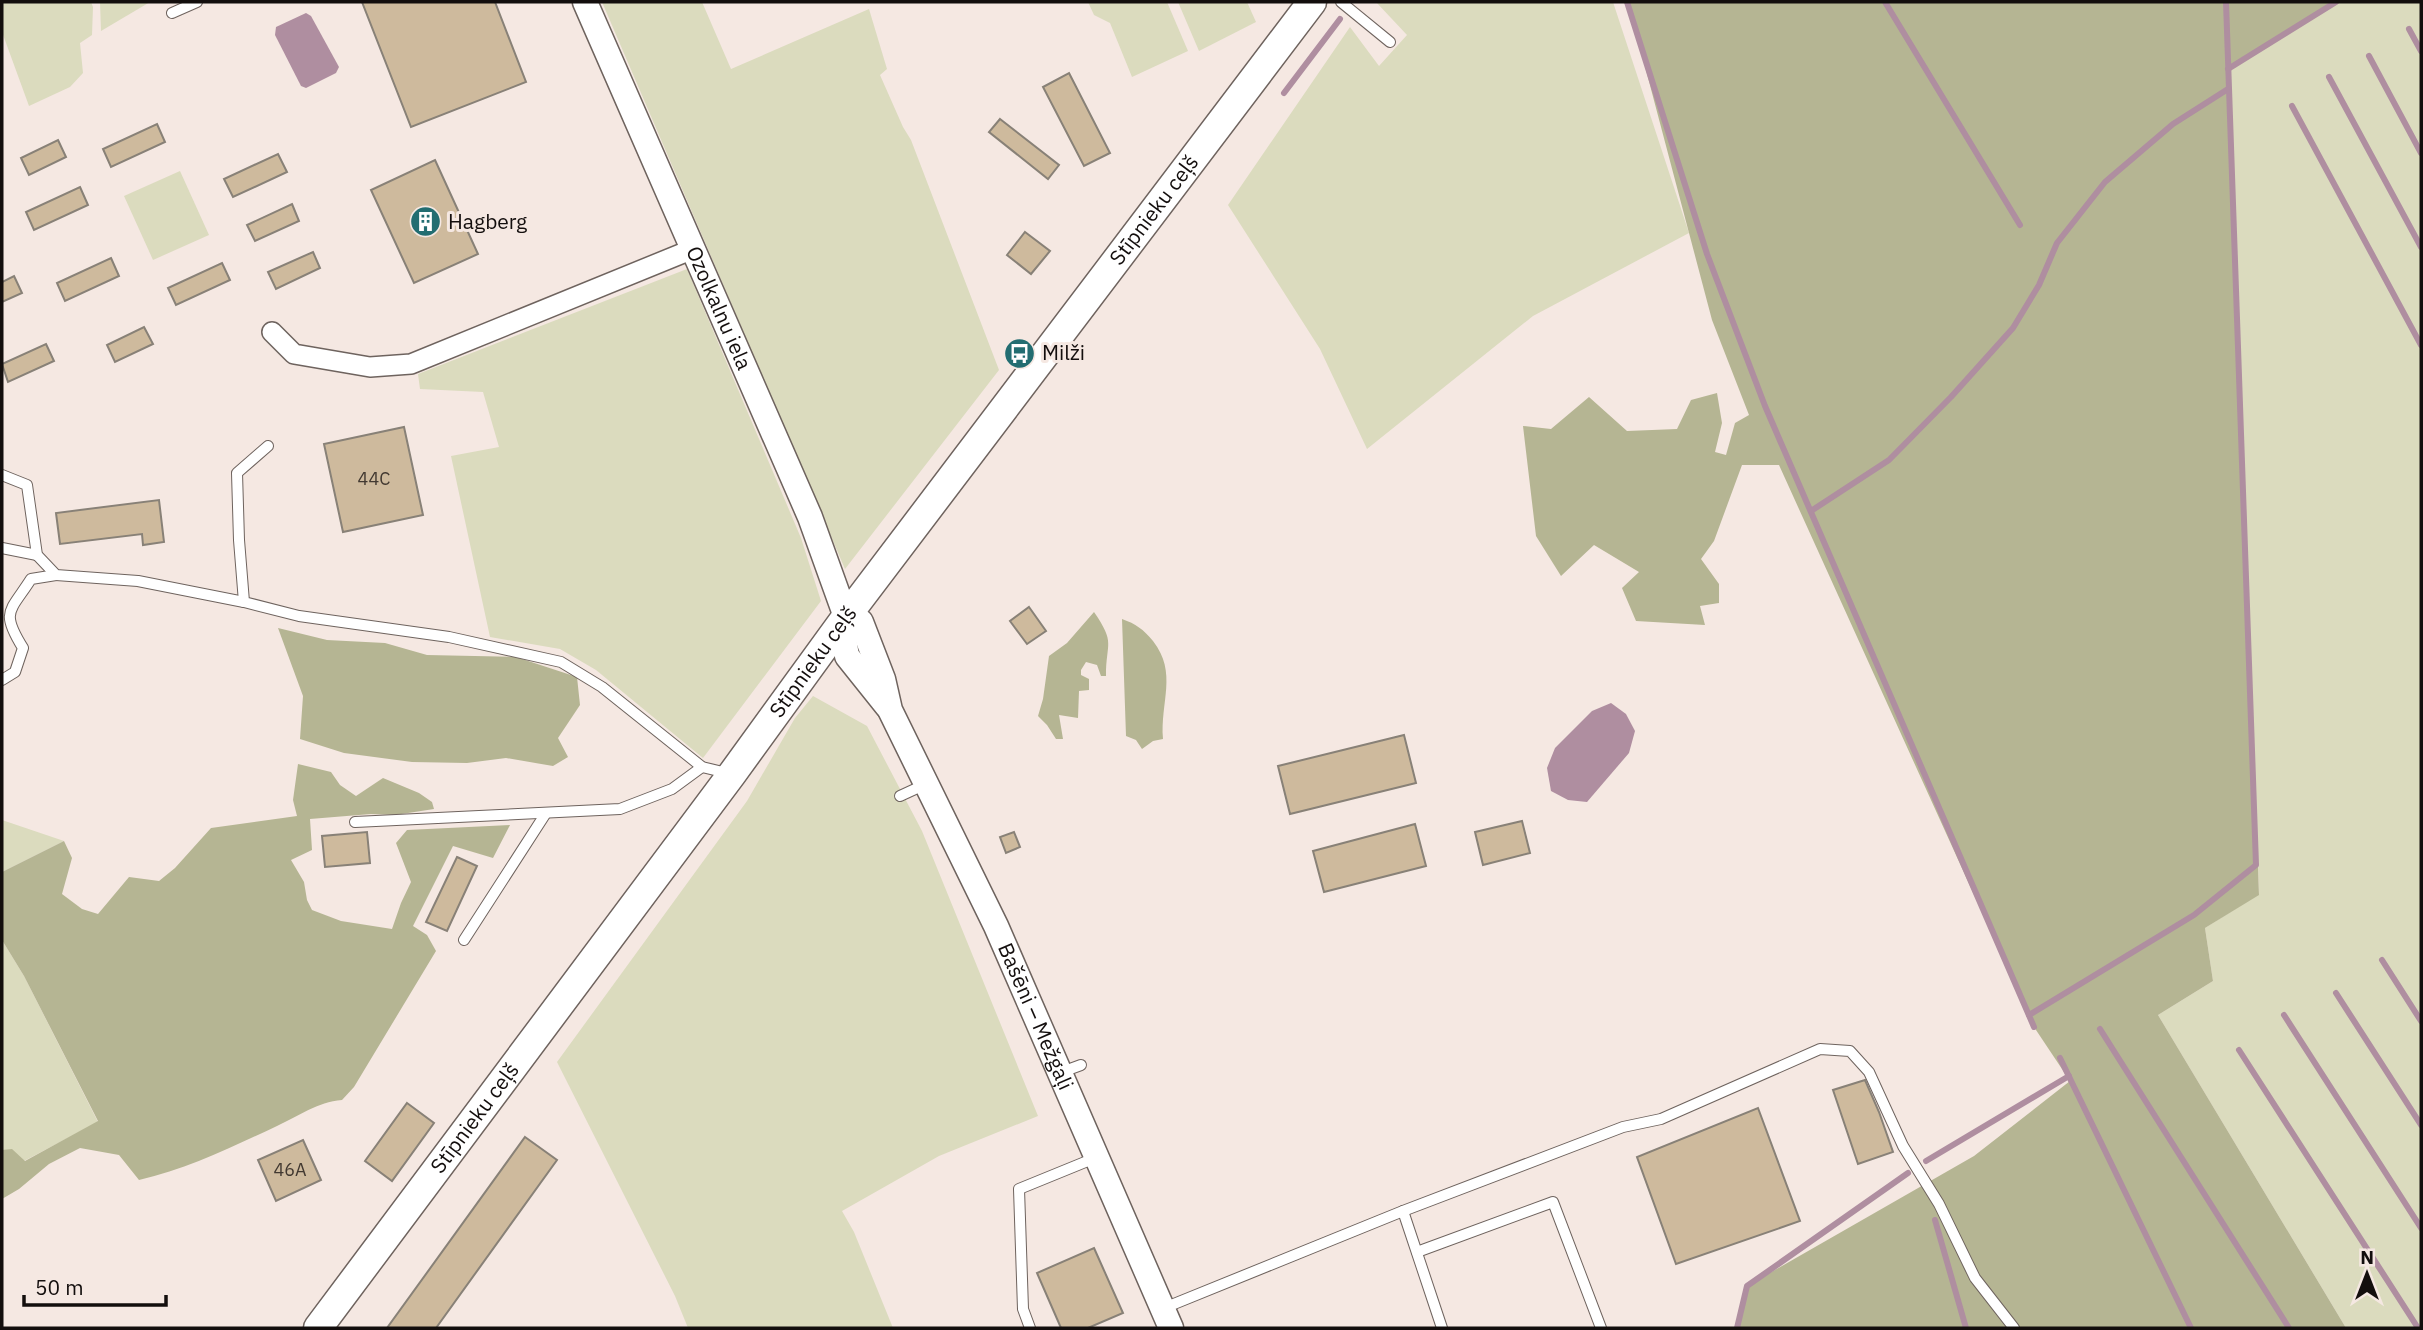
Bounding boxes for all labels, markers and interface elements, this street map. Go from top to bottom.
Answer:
street label: Stīpnieku ceļš [1103,149,1204,270]
building icon: Hagberg [408,205,442,239]
place label: Hagberg [448,207,527,235]
street label: Ozolkalnu iela [680,241,759,374]
bus stop icon: Milži [1002,336,1036,370]
place label: Milži [1042,338,1085,366]
house number: 44C [358,467,390,490]
street label: Stīpnieku ceļš [763,600,862,723]
street label: Bašēni – Mežgaļi [992,938,1081,1094]
street label: Stīpnieku ceļš [423,1057,525,1179]
house number: 46A [273,1158,307,1181]
north arrow [2332,1239,2402,1309]
text: N [2360,1245,2374,1269]
scale bar [24,1264,166,1308]
text: 50 m [35,1273,84,1301]

